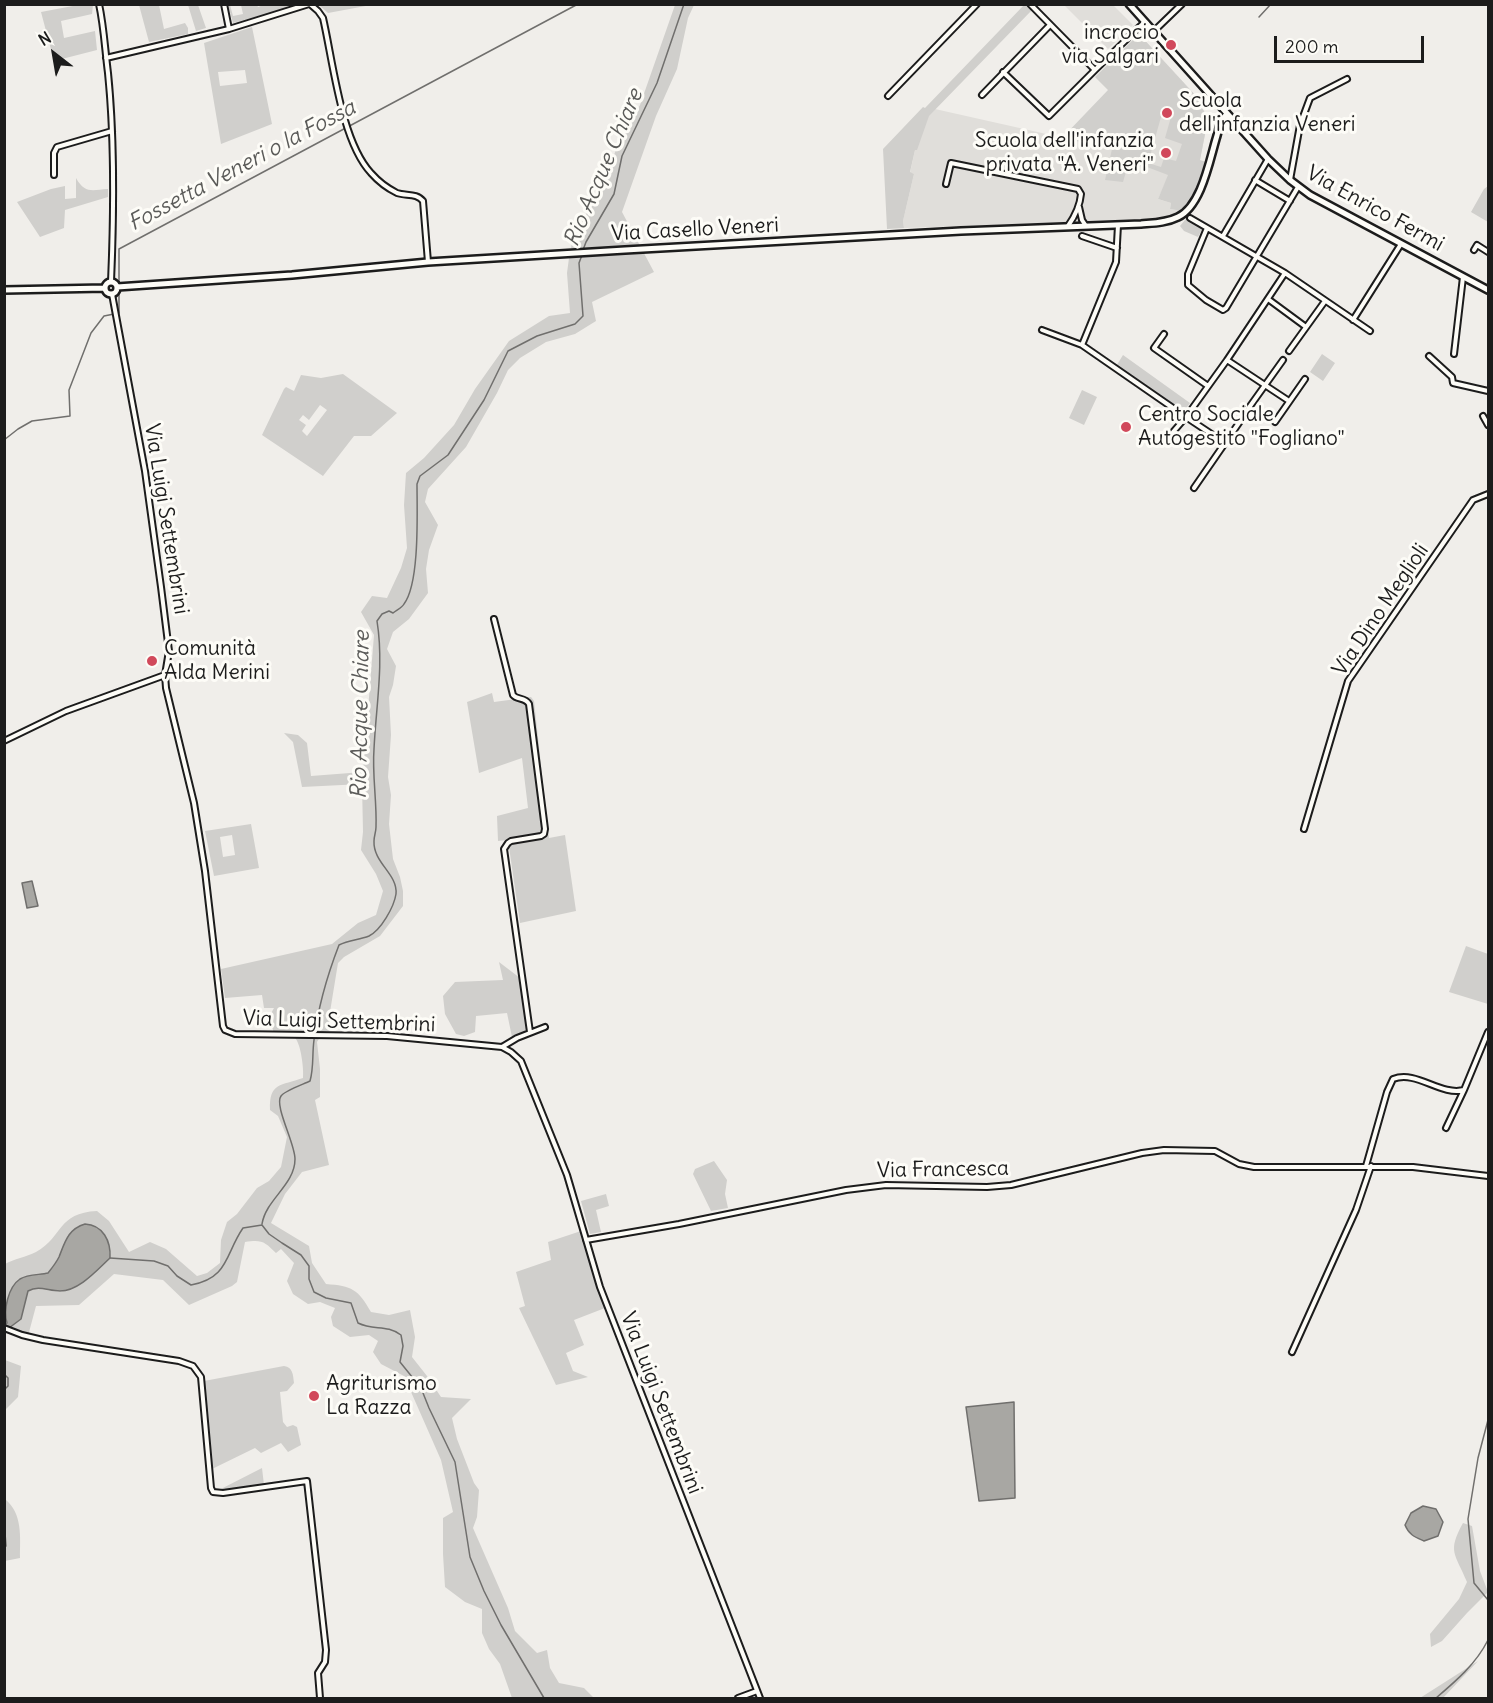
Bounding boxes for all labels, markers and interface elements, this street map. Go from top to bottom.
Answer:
place label: incrocio via Salgari [1062,20,1159,70]
north arrow [24,24,84,84]
scale bar [1277,24,1427,62]
text: N [35,27,55,50]
text: 200 m [1285,35,1339,58]
marker: incrocio via Salgari [1164,38,1178,52]
water label: Rio Acque Chiare [559,85,649,251]
place label: Scuola dell'infanzia Veneri [1179,88,1356,138]
water label: Fossetta Veneri o la Fossa [124,95,360,237]
marker: Scuola dell'infanzia Veneri [1160,106,1174,120]
place label: Scuola dell'infanzia privata "A. Veneri" [975,128,1154,178]
marker: Scuola dell'infanzia privata "A. Veneri" [1159,146,1173,160]
street label: Via Enrico Fermi [1302,161,1448,257]
street label: Via Casello Veneri [610,213,780,247]
place label: Centro Sociale Autogestito "Fogliano" [1138,402,1345,452]
marker: Centro Sociale Autogestito "Fogliano" [1119,420,1133,434]
street label: Via Luigi Settembrini [138,422,194,616]
street label: Via Dino Meglioli [1328,539,1434,681]
water label: Rio Acque Chiare [346,631,376,799]
place label: Comunità Alda Merini [164,636,270,686]
marker: Comunità Alda Merini [145,654,159,668]
street label: Via Luigi Settembrini [242,1006,436,1038]
street label: Via Francesca [877,1156,1009,1184]
street label: Via Luigi Settembrini [615,1309,707,1497]
place label: Agriturismo La Razza [326,1371,437,1421]
marker: Agriturismo La Razza [307,1389,321,1403]

